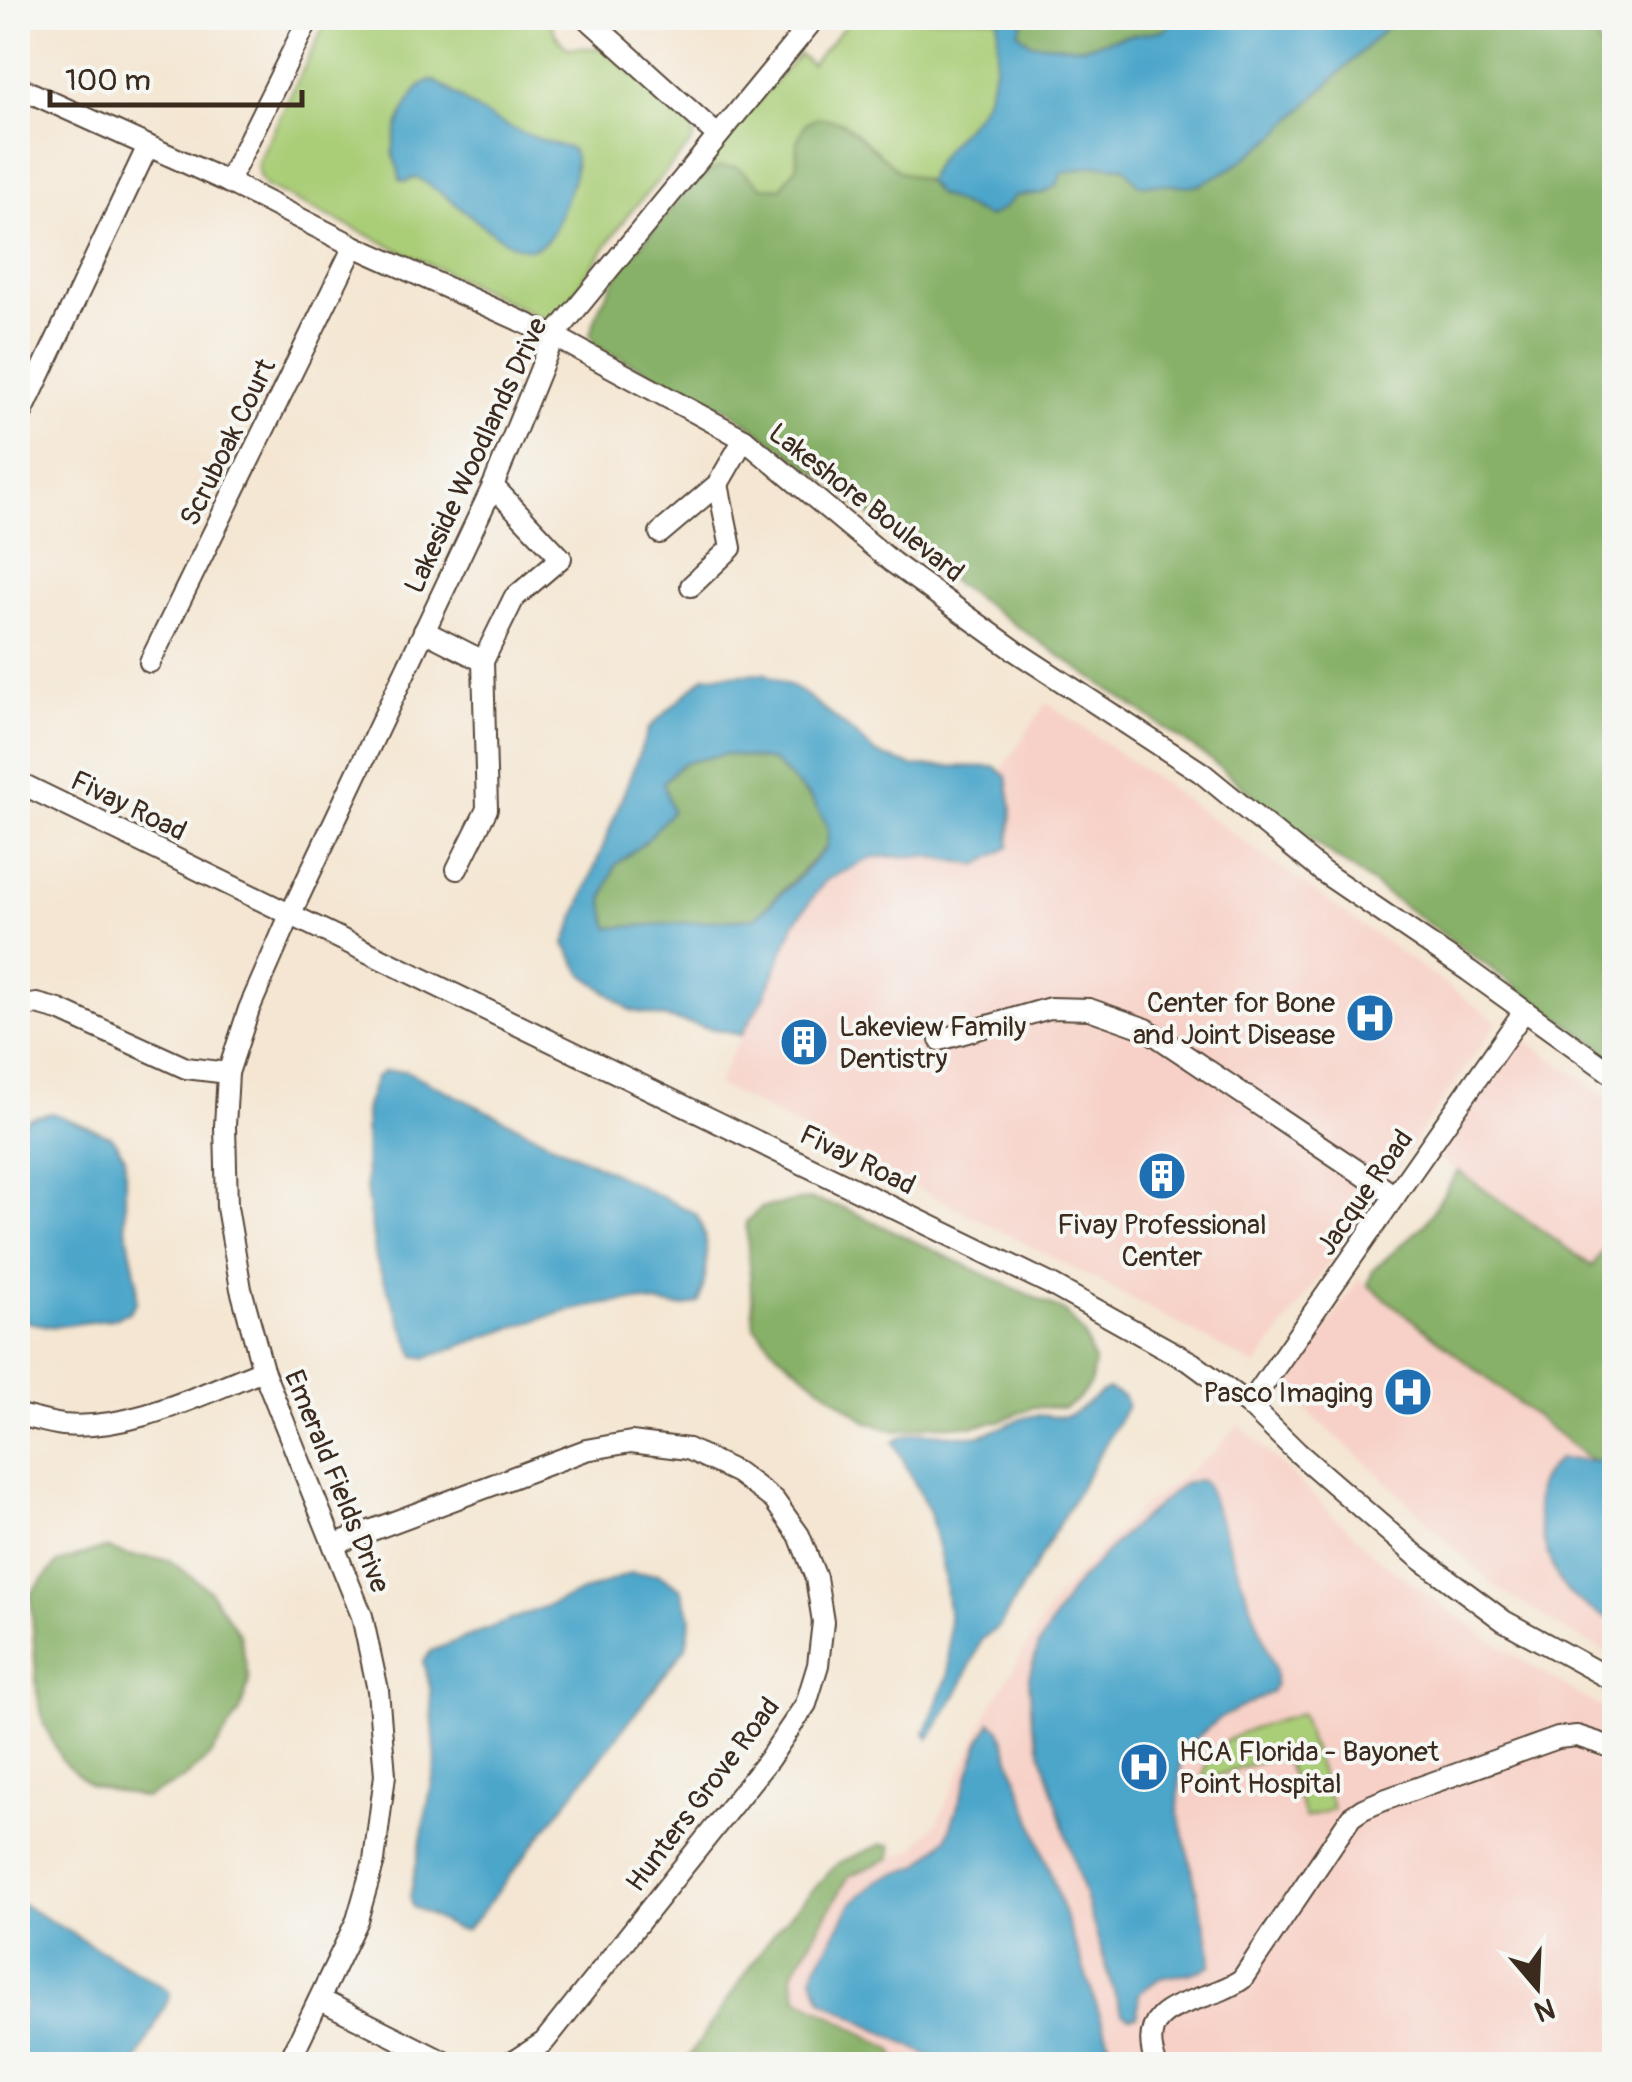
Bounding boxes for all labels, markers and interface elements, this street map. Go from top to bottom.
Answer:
scale bar [50,45,302,107]
text: 100 m [65,62,151,99]
street label: Lakeside Woodlands Drive [397,312,556,599]
street label: Scruboak Court [173,353,284,532]
street label: Lakeshore Boulevard [761,416,971,590]
street label: Fivay Road [65,763,192,849]
place label: Center for Bone and Joint Disease [1133,986,1335,1053]
hospital icon: Center for Bone and Joint Disease [1344,992,1396,1044]
place label: Lakeview Family Dentistry [839,1010,1026,1077]
building icon: Lakeview Family Dentistry [778,1016,830,1068]
street label: Fivay Road [794,1117,921,1203]
street label: Jacque Road [1309,1123,1421,1263]
building icon: Fivay Professional Center [1136,1150,1188,1202]
place label: Fivay Professional Center [1057,1208,1267,1275]
street label: Emerald Fields Drive [276,1365,397,1598]
hospital icon: Pasco Imaging [1382,1366,1434,1418]
place label: Pasco Imaging [1203,1376,1373,1411]
street label: Hunters Grove Road [619,1691,788,1899]
place label: HCA Florida - Bayonet Point Hospital [1179,1735,1440,1802]
hospital icon: HCA Florida - Bayonet Point Hospital [1118,1741,1170,1793]
north arrow [1487,1937,1587,2037]
text: N [1530,1990,1559,2029]

